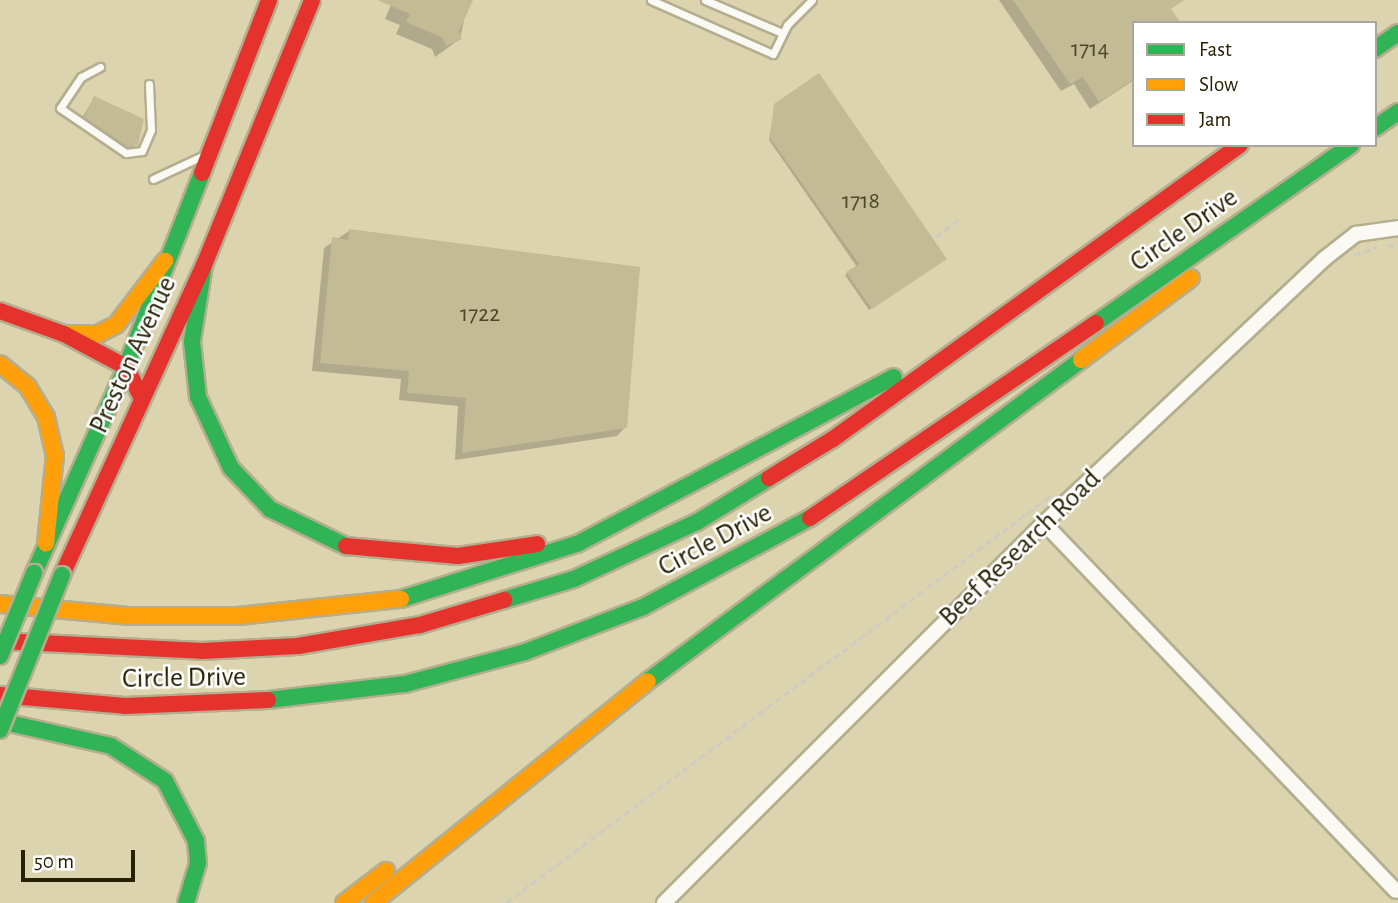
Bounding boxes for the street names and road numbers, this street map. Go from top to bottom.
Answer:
street label: Circle Drive [1124,181,1244,279]
street label: Preston Avenue [82,271,184,439]
street label: Beef Research Road [932,462,1108,634]
street label: Circle Drive [652,496,778,584]
street label: Circle Drive [122,660,246,696]

